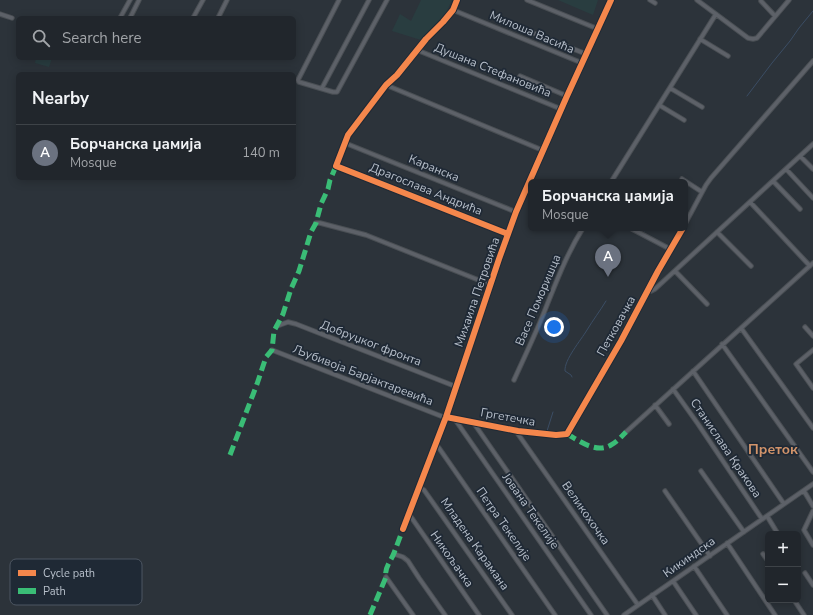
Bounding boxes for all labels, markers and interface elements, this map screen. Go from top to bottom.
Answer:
street label: Милоша Васића [487,7,577,57]
search box [16,16,296,60]
icon: search [30,27,52,49]
text: Search here [62,28,142,48]
street label: Душана Стефановића [432,39,554,101]
text: Nearby [32,87,89,110]
text: Борчанска џамија [70,134,202,154]
text: A [40,144,50,162]
text: 140 m [242,144,280,162]
street label: Каранска [406,151,462,185]
text: Mosque [70,154,116,172]
street label: Драгослава Андрића [367,159,485,219]
popup [528,179,688,231]
text: Борчанска џамија [542,186,674,206]
text: Mosque [542,206,589,224]
street label: Михаила Петровића [451,235,503,349]
pin: A [595,244,621,277]
street label: Васе Поморишца [512,252,564,348]
street label: Петковачка [593,293,639,359]
street label: Добруџког фронта [318,316,424,370]
your location [544,317,564,337]
street label: Љубивоја Барјактаревића [291,341,435,409]
street label: Станислава Кракова [687,395,765,501]
street label: Гргетечка [479,404,537,430]
district label: Преток [748,440,798,459]
street label: Јована Текелије [498,469,563,552]
street label: Великохочка [558,478,614,548]
street label: Петра Текелије [473,484,535,564]
street label: Младена Карамана [437,495,513,593]
street label: Никољачка [427,528,477,590]
map controls [765,531,801,603]
button: + [765,531,801,567]
street label: Кикиндска [660,533,718,581]
legend [10,559,142,605]
text: Cycle path [43,566,95,581]
button: − [765,567,801,603]
text: Path [43,584,66,599]

